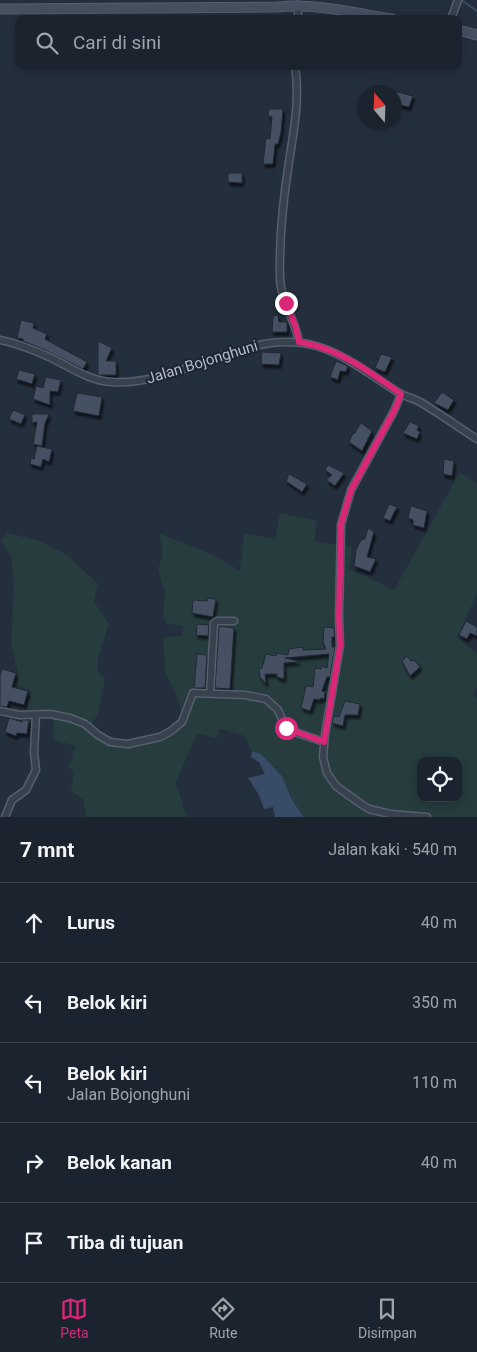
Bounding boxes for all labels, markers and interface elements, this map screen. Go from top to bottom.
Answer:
search box [15,15,462,70]
icon: search [33,29,61,57]
text: Cari di sini [73,31,161,54]
north arrow [357,85,402,130]
route end [275,292,298,315]
street label: Jalan Bojonghuni [144,337,260,387]
route start [275,717,298,740]
map controls [417,757,462,802]
button: locate [417,757,462,802]
text: 7 mnt [20,838,74,862]
text: Jalan kaki · 540 m [328,840,457,859]
icon: ahead [20,909,48,937]
text: Lurus [67,911,115,934]
text: 40 m [421,913,457,932]
icon: left [20,989,48,1017]
text: Belok kiri [67,991,147,1014]
text: 350 m [412,993,457,1012]
text: Belok kiri [67,1062,147,1085]
icon: left [20,1069,48,1097]
text: 110 m [412,1073,457,1092]
text: Jalan Bojonghuni [67,1085,190,1104]
icon: right [20,1149,48,1177]
text: Belok kanan [67,1151,172,1174]
text: 40 m [421,1153,457,1172]
icon: arrive [20,1229,48,1257]
text: Tiba di tujuan [67,1231,183,1254]
tab: Peta [60,1295,89,1341]
tab: Rute [209,1295,238,1341]
tab: Disimpan [358,1295,417,1341]

